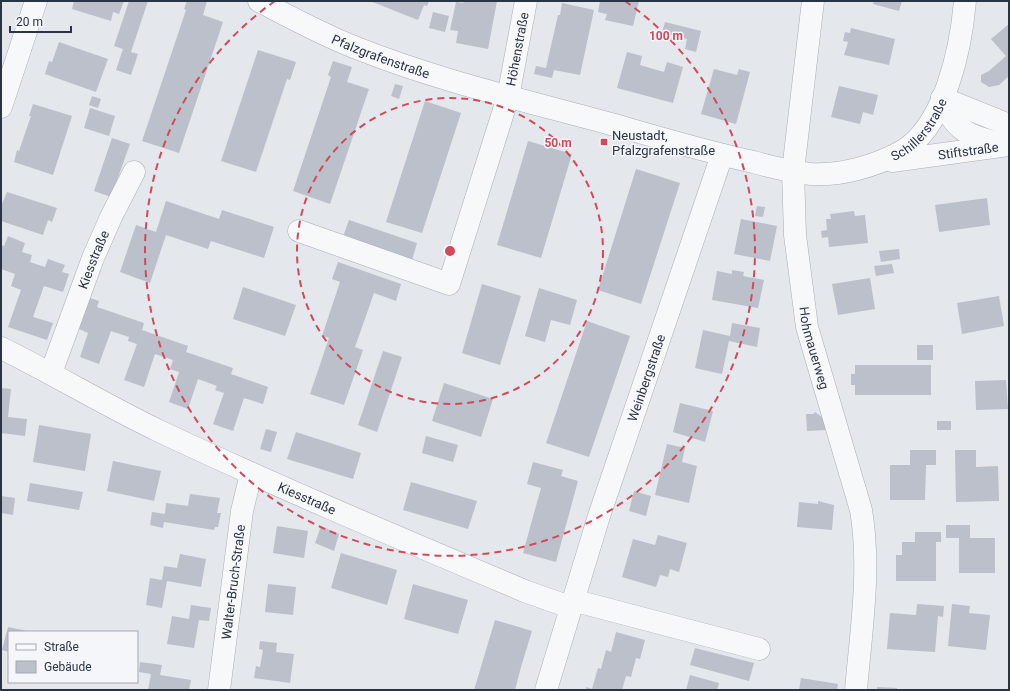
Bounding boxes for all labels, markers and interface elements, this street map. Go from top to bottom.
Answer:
scale bar [10,8,71,34]
street label: Höhenstraße [503,11,532,87]
text: 20 m [16,15,43,29]
text: 100 m [649,29,683,43]
street label: Pfalzgrafenstraße [329,32,432,81]
street label: Schillerstraße [888,96,950,164]
place label: Neustadt, Pfalzgrafenstraße [612,128,715,158]
text: 50 m [544,136,572,150]
marker: Neustadt, Pfalzgrafenstraße [599,137,609,147]
street label: Stiftstraße [937,139,1000,163]
street label: Kiesstraße [75,228,112,291]
centre of rings [443,244,457,258]
street label: Hohmauerweg [796,306,832,391]
street label: Weinbergstraße [625,332,668,423]
street label: Kiesstraße [276,479,338,518]
street label: Walter-Bruch-Straße [219,523,248,640]
legend [8,631,138,683]
text: Straße [44,640,79,654]
text: Gebäude [44,660,92,674]

